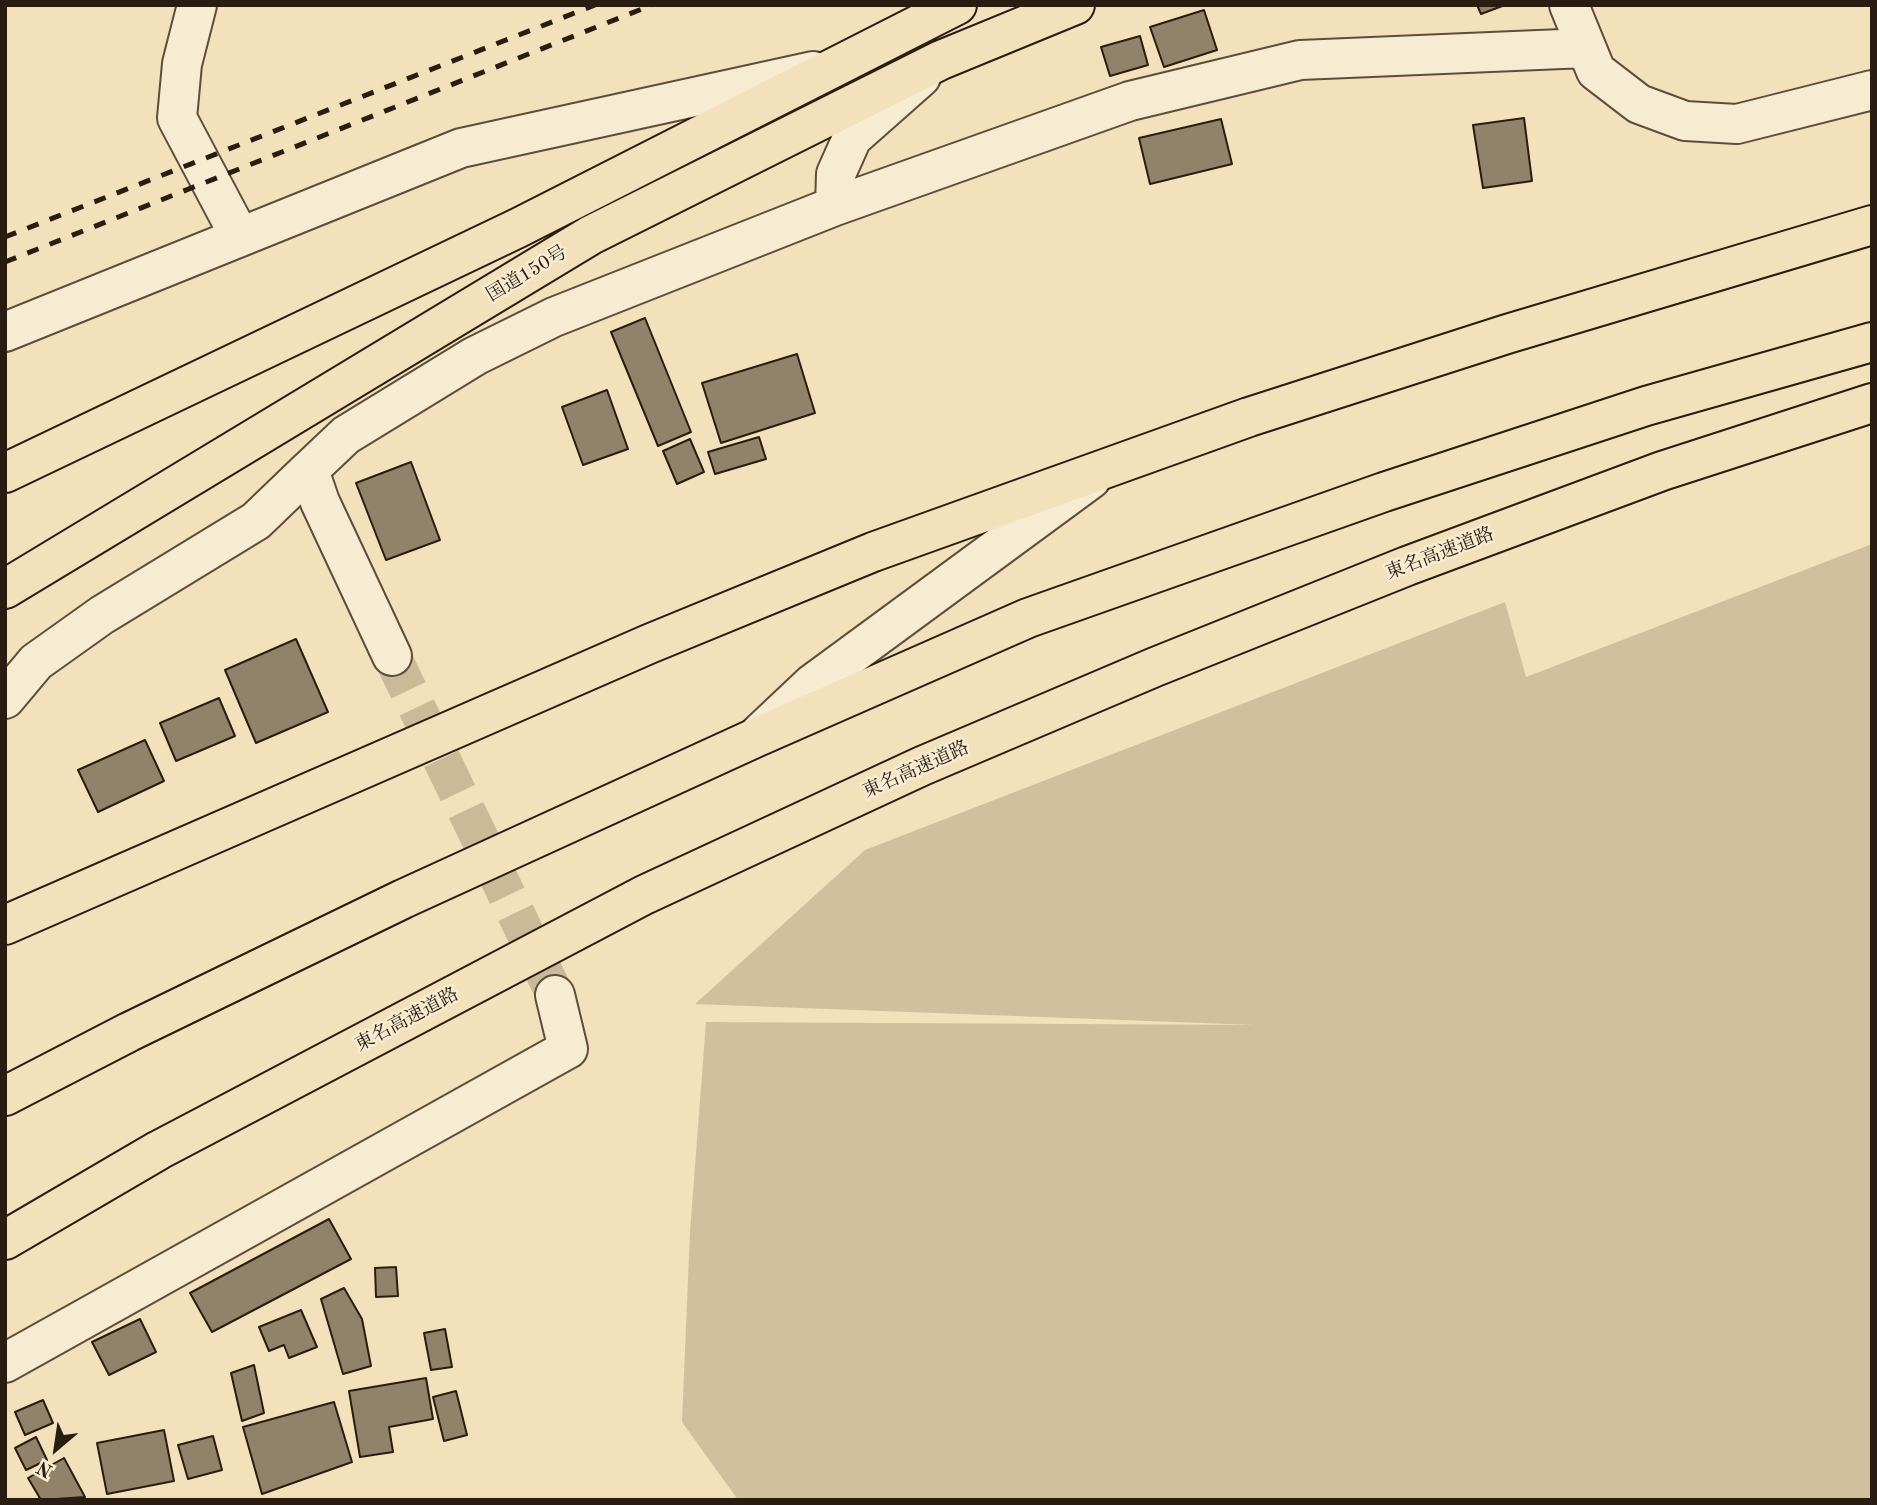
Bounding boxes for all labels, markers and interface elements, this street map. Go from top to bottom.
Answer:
street label: 国道150号 [483,241,571,307]
street label: 東名高速道路 [1383,523,1497,585]
street label: 東名高速道路 [859,736,973,804]
street label: 東名高速道路 [351,983,463,1057]
north arrow [21,1414,91,1484]
text: N [35,1456,57,1480]

